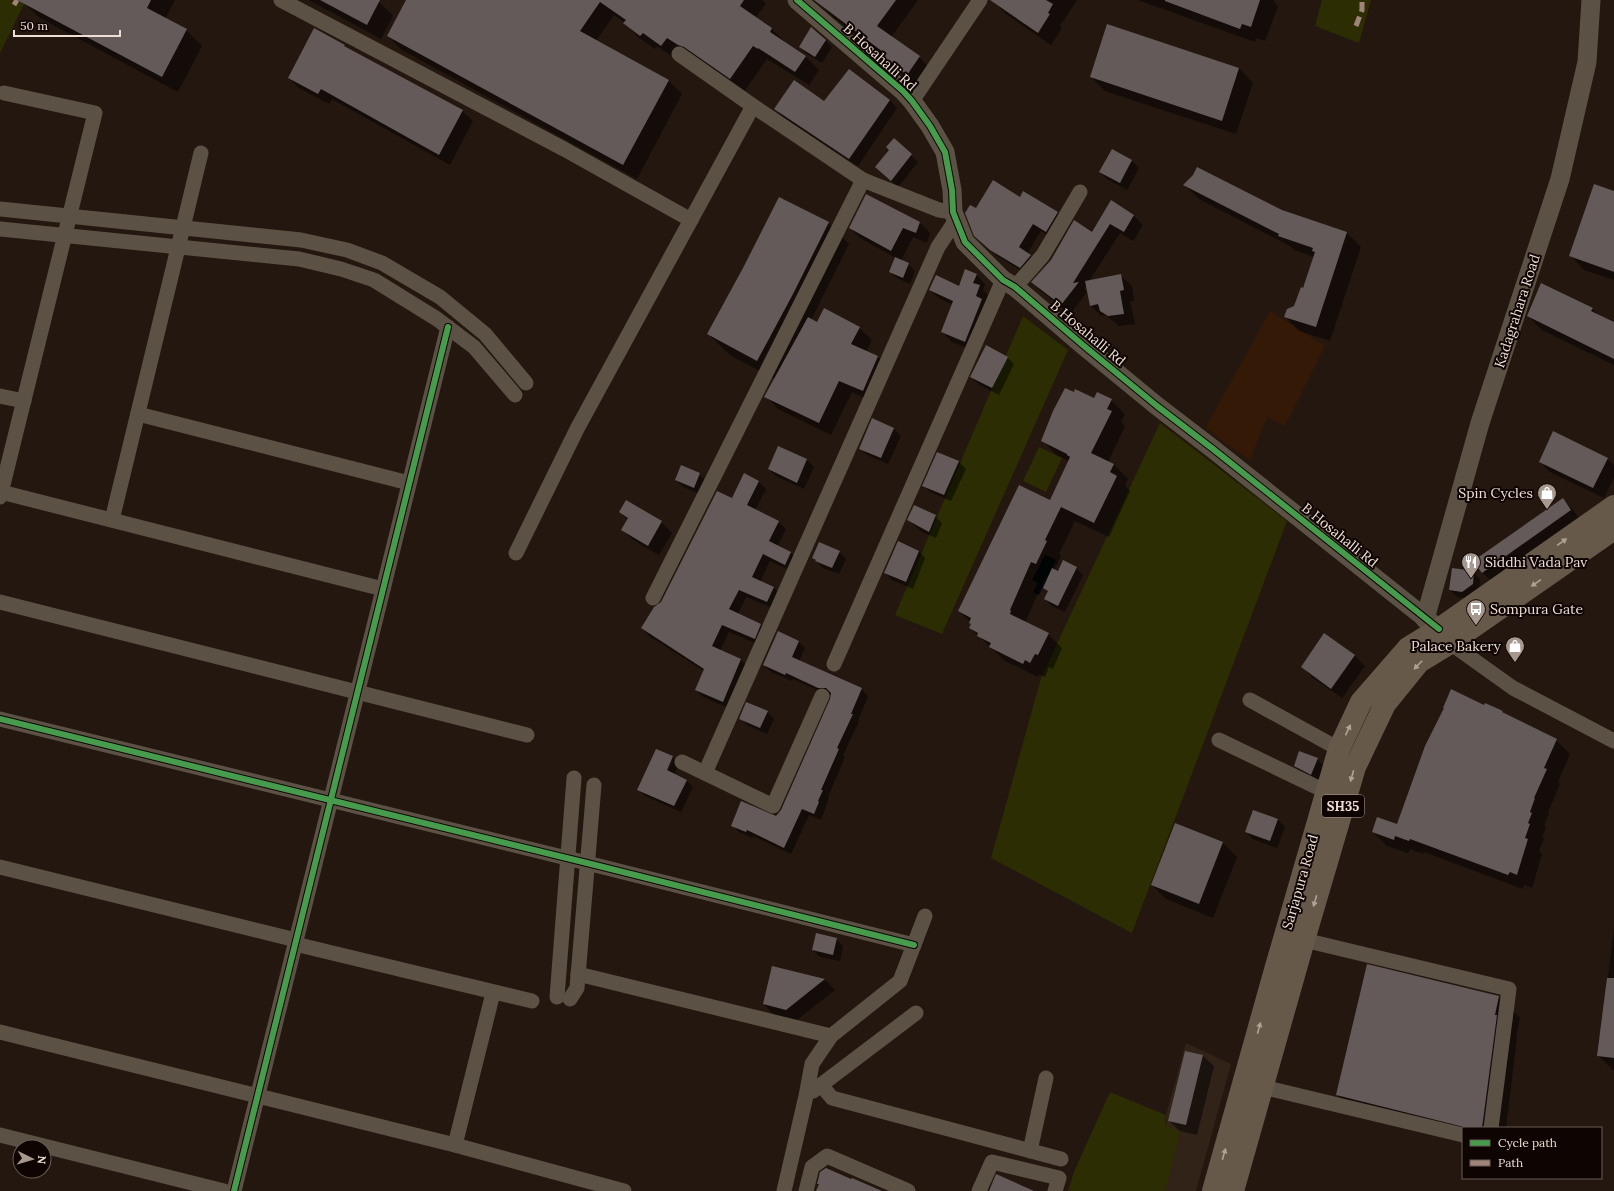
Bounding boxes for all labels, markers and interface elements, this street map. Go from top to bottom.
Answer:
scale bar [14,12,120,38]
text: 50 m [20,18,48,33]
street label: B Hosahalli Rd [839,19,921,95]
street label: Kadagrahara Road [1490,252,1544,370]
street label: B Hosahalli Rd [1047,296,1129,370]
shop icon: Spin Cycles [1536,482,1558,510]
place label: Spin Cycles [1458,484,1533,502]
street label: B Hosahalli Rd [1298,499,1382,571]
one-way arrow [1557,538,1567,546]
restaurant icon: Siddhi Vada Pav [1460,551,1482,579]
place label: Siddhi Vada Pav [1485,553,1588,571]
one-way arrow [1531,579,1541,587]
bus stop icon: Sompura Gate [1465,598,1487,626]
place label: Sompura Gate [1490,600,1583,618]
shop icon: Palace Bakery [1504,635,1526,663]
place label: Palace Bakery [1411,637,1502,655]
one-way arrow [1413,660,1423,670]
one-way arrow [1345,724,1351,735]
one-way arrow [1349,770,1355,782]
road number: SH35 [1322,795,1364,817]
street label: Sarjapura Road [1278,832,1322,932]
one-way arrow [1312,895,1318,907]
one-way arrow [1256,1022,1262,1034]
legend [1462,1127,1602,1179]
text: Cycle path [1498,1135,1557,1150]
north arrow [12,1139,52,1179]
one-way arrow [1221,1147,1227,1159]
text: N [35,1155,49,1165]
text: Path [1498,1155,1523,1170]

